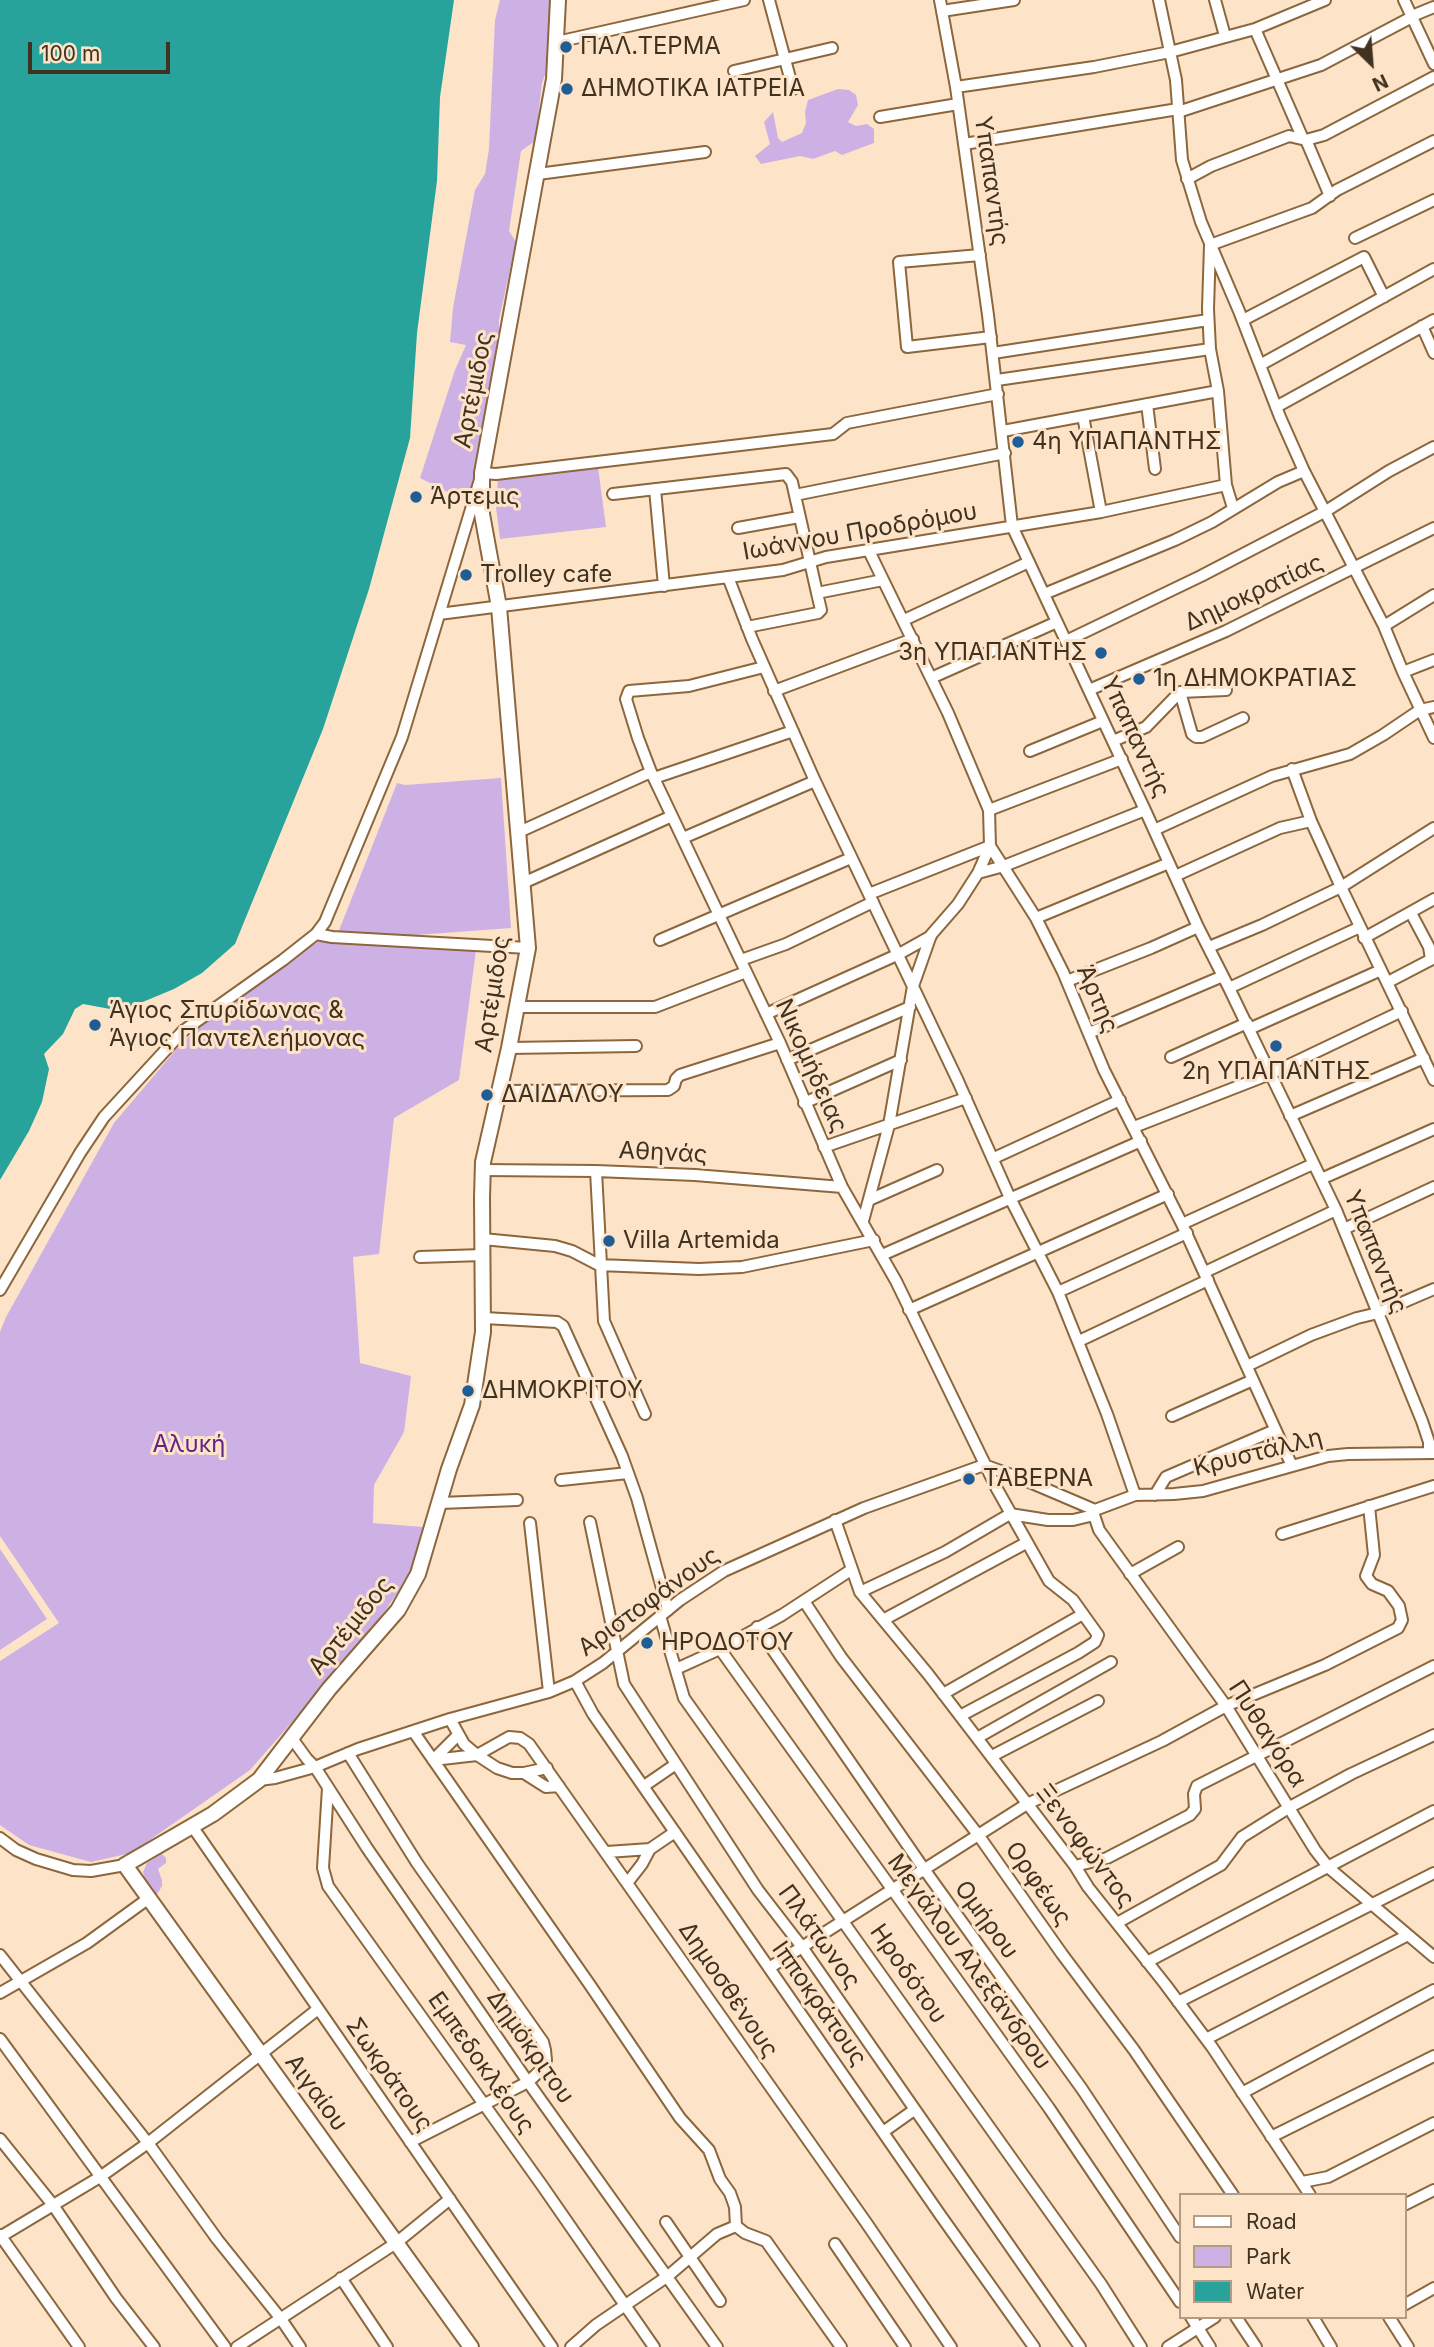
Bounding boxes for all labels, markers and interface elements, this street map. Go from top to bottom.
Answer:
scale bar [32,28,173,72]
north arrow [1336,28,1406,98]
place label: ΠΑΛ.ΤΕΡΜΑ [580,33,721,61]
marker: ΠΑΛ.ΤΕΡΜΑ [558,39,574,55]
text: 100 m [41,41,100,66]
text: N [1369,69,1392,96]
place label: ΔΗΜΟΤΙΚΑ ΙΑΤΡΕΙΑ [581,75,805,103]
marker: ΔΗΜΟΤΙΚΑ ΙΑΤΡΕΙΑ [559,81,575,97]
street label: Υπαπαντής [968,114,1014,248]
street label: Αρτέμιδος [449,329,499,451]
place label: 4η ΥΠΑΠΑΝΤΗΣ [1032,428,1221,456]
marker: 4η ΥΠΑΠΑΝΤΗΣ [1010,434,1026,450]
place label: Άρτεμις [430,483,520,511]
marker: Άρτεμις [408,489,424,505]
street label: Ιωάννου Προδρόμου [741,497,979,567]
street label: Δημοκρατίας [1180,548,1328,638]
place label: Trolley cafe [480,561,612,589]
marker: Trolley cafe [458,567,474,583]
place label: 3η ΥΠΑΠΑΝΤΗΣ [898,639,1087,667]
marker: 3η ΥΠΑΠΑΝΤΗΣ [1093,645,1109,661]
place label: 1η ΔΗΜΟΚΡΑΤΙΑΣ [1153,665,1357,693]
marker: 1η ΔΗΜΟΚΡΑΤΙΑΣ [1131,671,1147,687]
street label: Υπαπαντής [1094,672,1176,802]
street label: Αρτέμιδος [470,933,516,1055]
street label: Άρτης [1070,961,1124,1037]
street label: Νικομήδειας [769,995,853,1137]
place label: Άγιος Σπυρίδωνας & Άγιος Παντελεήμονας [109,997,365,1053]
marker: Άγιος Σπυρίδωνας & Άγιος Παντελεήμονας [87,1017,103,1033]
marker: 2η ΥΠΑΠΑΝΤΗΣ [1268,1038,1284,1054]
place label: 2η ΥΠΑΠΑΝΤΗΣ [1182,1058,1370,1086]
place label: ΔΑΙΔΑΛΟΥ [501,1081,624,1109]
marker: ΔΑΙΔΑΛΟΥ [479,1087,495,1103]
street label: Αθηνάς [618,1136,708,1170]
street label: Υπαπαντής [1337,1186,1413,1318]
place label: Villa Artemida [623,1227,780,1255]
marker: Villa Artemida [601,1233,617,1249]
place label: ΔΗΜΟΚΡΙΤΟΥ [482,1377,643,1405]
marker: ΔΗΜΟΚΡΙΤΟΥ [460,1383,476,1399]
street label: Κρυστάλλη [1190,1423,1326,1483]
park label: Αλυκή [153,1431,225,1459]
place label: ΤΑΒΕΡΝΑ [983,1465,1093,1493]
marker: ΤΑΒΕΡΝΑ [961,1471,977,1487]
street label: Αριστοφάνους [573,1541,725,1663]
street label: Αρτέμιδος [303,1571,399,1681]
place label: ΗΡΟΔΟΤΟΥ [661,1629,793,1657]
marker: ΗΡΟΔΟΤΟΥ [639,1635,655,1651]
street label: Πυθαγόρα [1222,1675,1312,1793]
street label: Ξενοφώντος [1029,1779,1141,1913]
street label: Ορφέως [999,1836,1077,1932]
street label: Μεγάλου Αλεξάνδρου [881,1849,1057,2075]
street label: Ομήρου [948,1875,1024,1965]
street label: Πλάτωνος [772,1879,866,1995]
street label: Δημοσθένους [672,1917,784,2063]
street label: Ηροδότου [863,1919,953,2029]
street label: Ιπποκράτους [765,1936,873,2072]
street label: Δημόκριτου [480,1985,580,2109]
street label: Εμπεδοκλέους [421,1987,541,2139]
street label: Σωκράτους [339,2013,439,2137]
street label: Αιγαίου [279,2049,353,2137]
legend [1178,2193,1406,2319]
text: Road [1246,2209,1297,2234]
text: Park [1246,2244,1291,2269]
text: Water [1246,2279,1304,2304]

